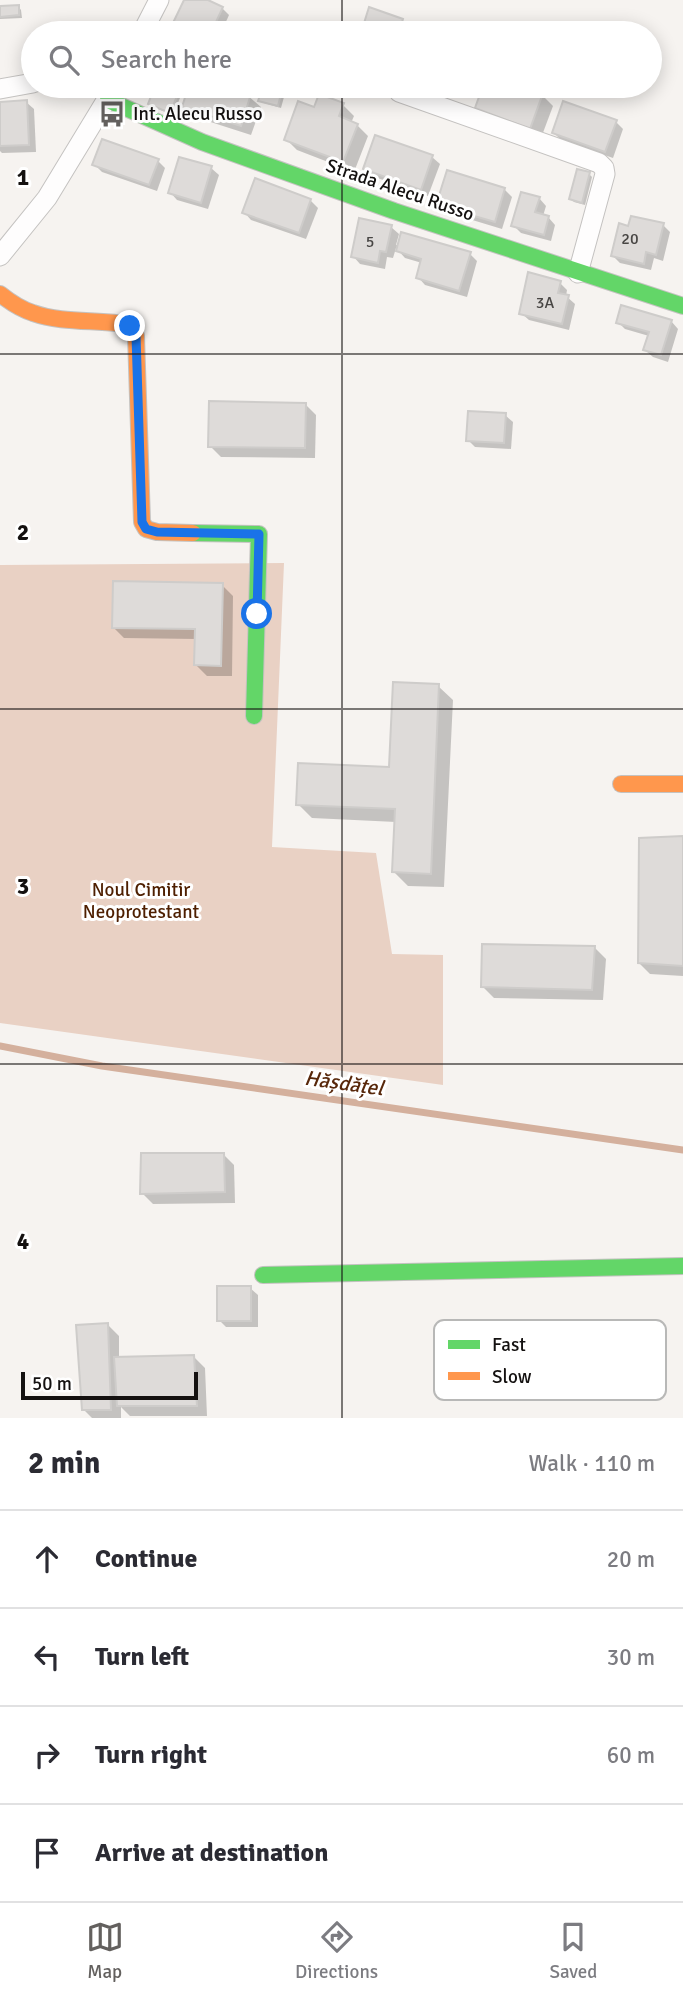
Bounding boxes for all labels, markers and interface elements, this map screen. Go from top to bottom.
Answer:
search box [21,21,662,98]
icon: search [45,41,83,79]
text: Search here [101,44,232,76]
bus stop icon: Int. Alecu Russo [97,99,127,129]
place label: Int. Alecu Russo [133,102,263,126]
street label: Strada Alecu Russo [323,153,477,227]
text: 1 [17,163,29,192]
house number: 20 [621,229,639,249]
house number: 5 [366,232,374,252]
house number: 3A [536,293,554,313]
route end [114,310,145,341]
text: 2 [17,518,29,547]
route start [241,598,272,629]
text: 3 [17,872,29,901]
park label: Noul Cimitir Neoprotestant [83,878,199,924]
water label: Hășdățel [303,1065,387,1102]
text: 4 [17,1227,29,1256]
legend [434,1320,666,1400]
text: Fast [492,1333,526,1357]
text: Slow [492,1365,532,1389]
scale bar [21,1369,198,1401]
text: 50 m [32,1372,72,1396]
text: 2 min [28,1445,100,1482]
text: Walk · 110 m [529,1449,655,1478]
icon: ahead [28,1540,66,1578]
text: Continue [95,1543,197,1575]
text: 20 m [607,1545,655,1574]
icon: left [28,1638,66,1676]
text: Turn left [95,1641,189,1673]
text: 30 m [607,1643,655,1672]
icon: right [28,1736,66,1774]
text: Turn right [95,1739,207,1771]
text: 60 m [607,1741,655,1770]
icon: arrive [28,1834,66,1872]
text: Arrive at destination [95,1837,328,1869]
tab: Map [86,1918,124,1984]
tab: Directions [295,1918,378,1984]
tab: Saved [549,1918,597,1984]

